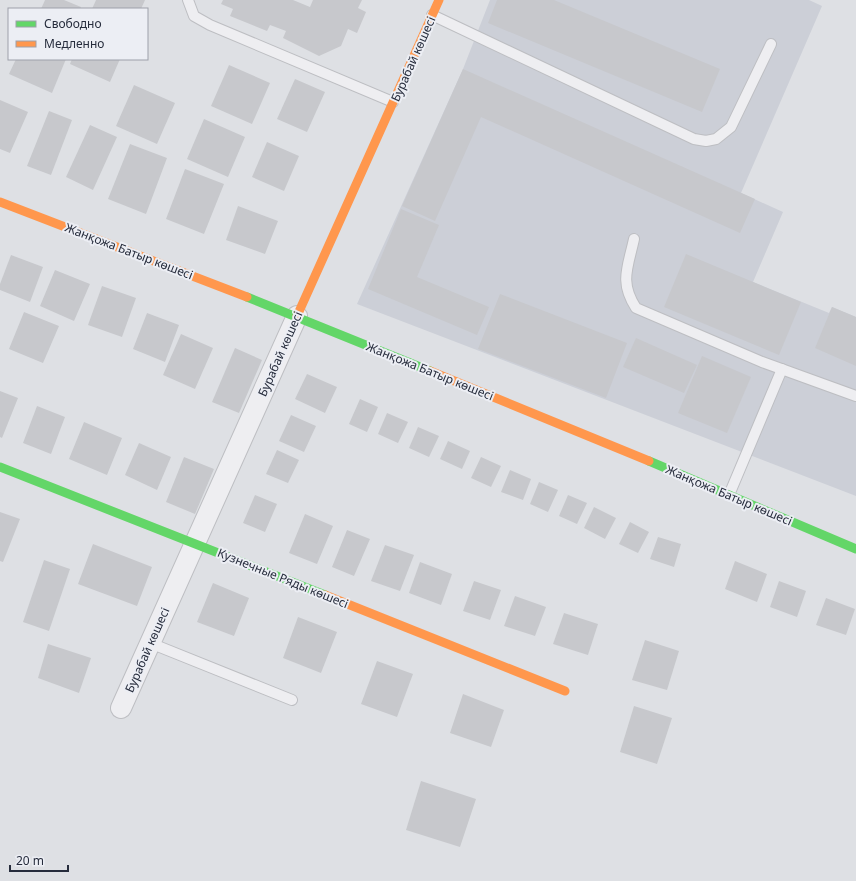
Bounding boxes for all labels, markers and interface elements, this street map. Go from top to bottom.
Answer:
legend [8,8,148,60]
street label: Бурабай көшесі [387,14,439,104]
text: Свободно [44,15,102,32]
text: Медленно [44,35,104,52]
street label: Жанқожа Батыр көшесі [63,219,195,283]
street label: Бурабай көшесі [254,309,306,399]
street label: Жанқожа Батыр көшесі [364,338,496,404]
street label: Жанқожа Батыр көшесі [663,461,795,529]
street label: Кузнечные Ряды көшесі [215,544,351,612]
street label: Бурабай көшесі [121,605,173,695]
scale bar [10,847,68,873]
text: 20 m [16,852,44,869]

